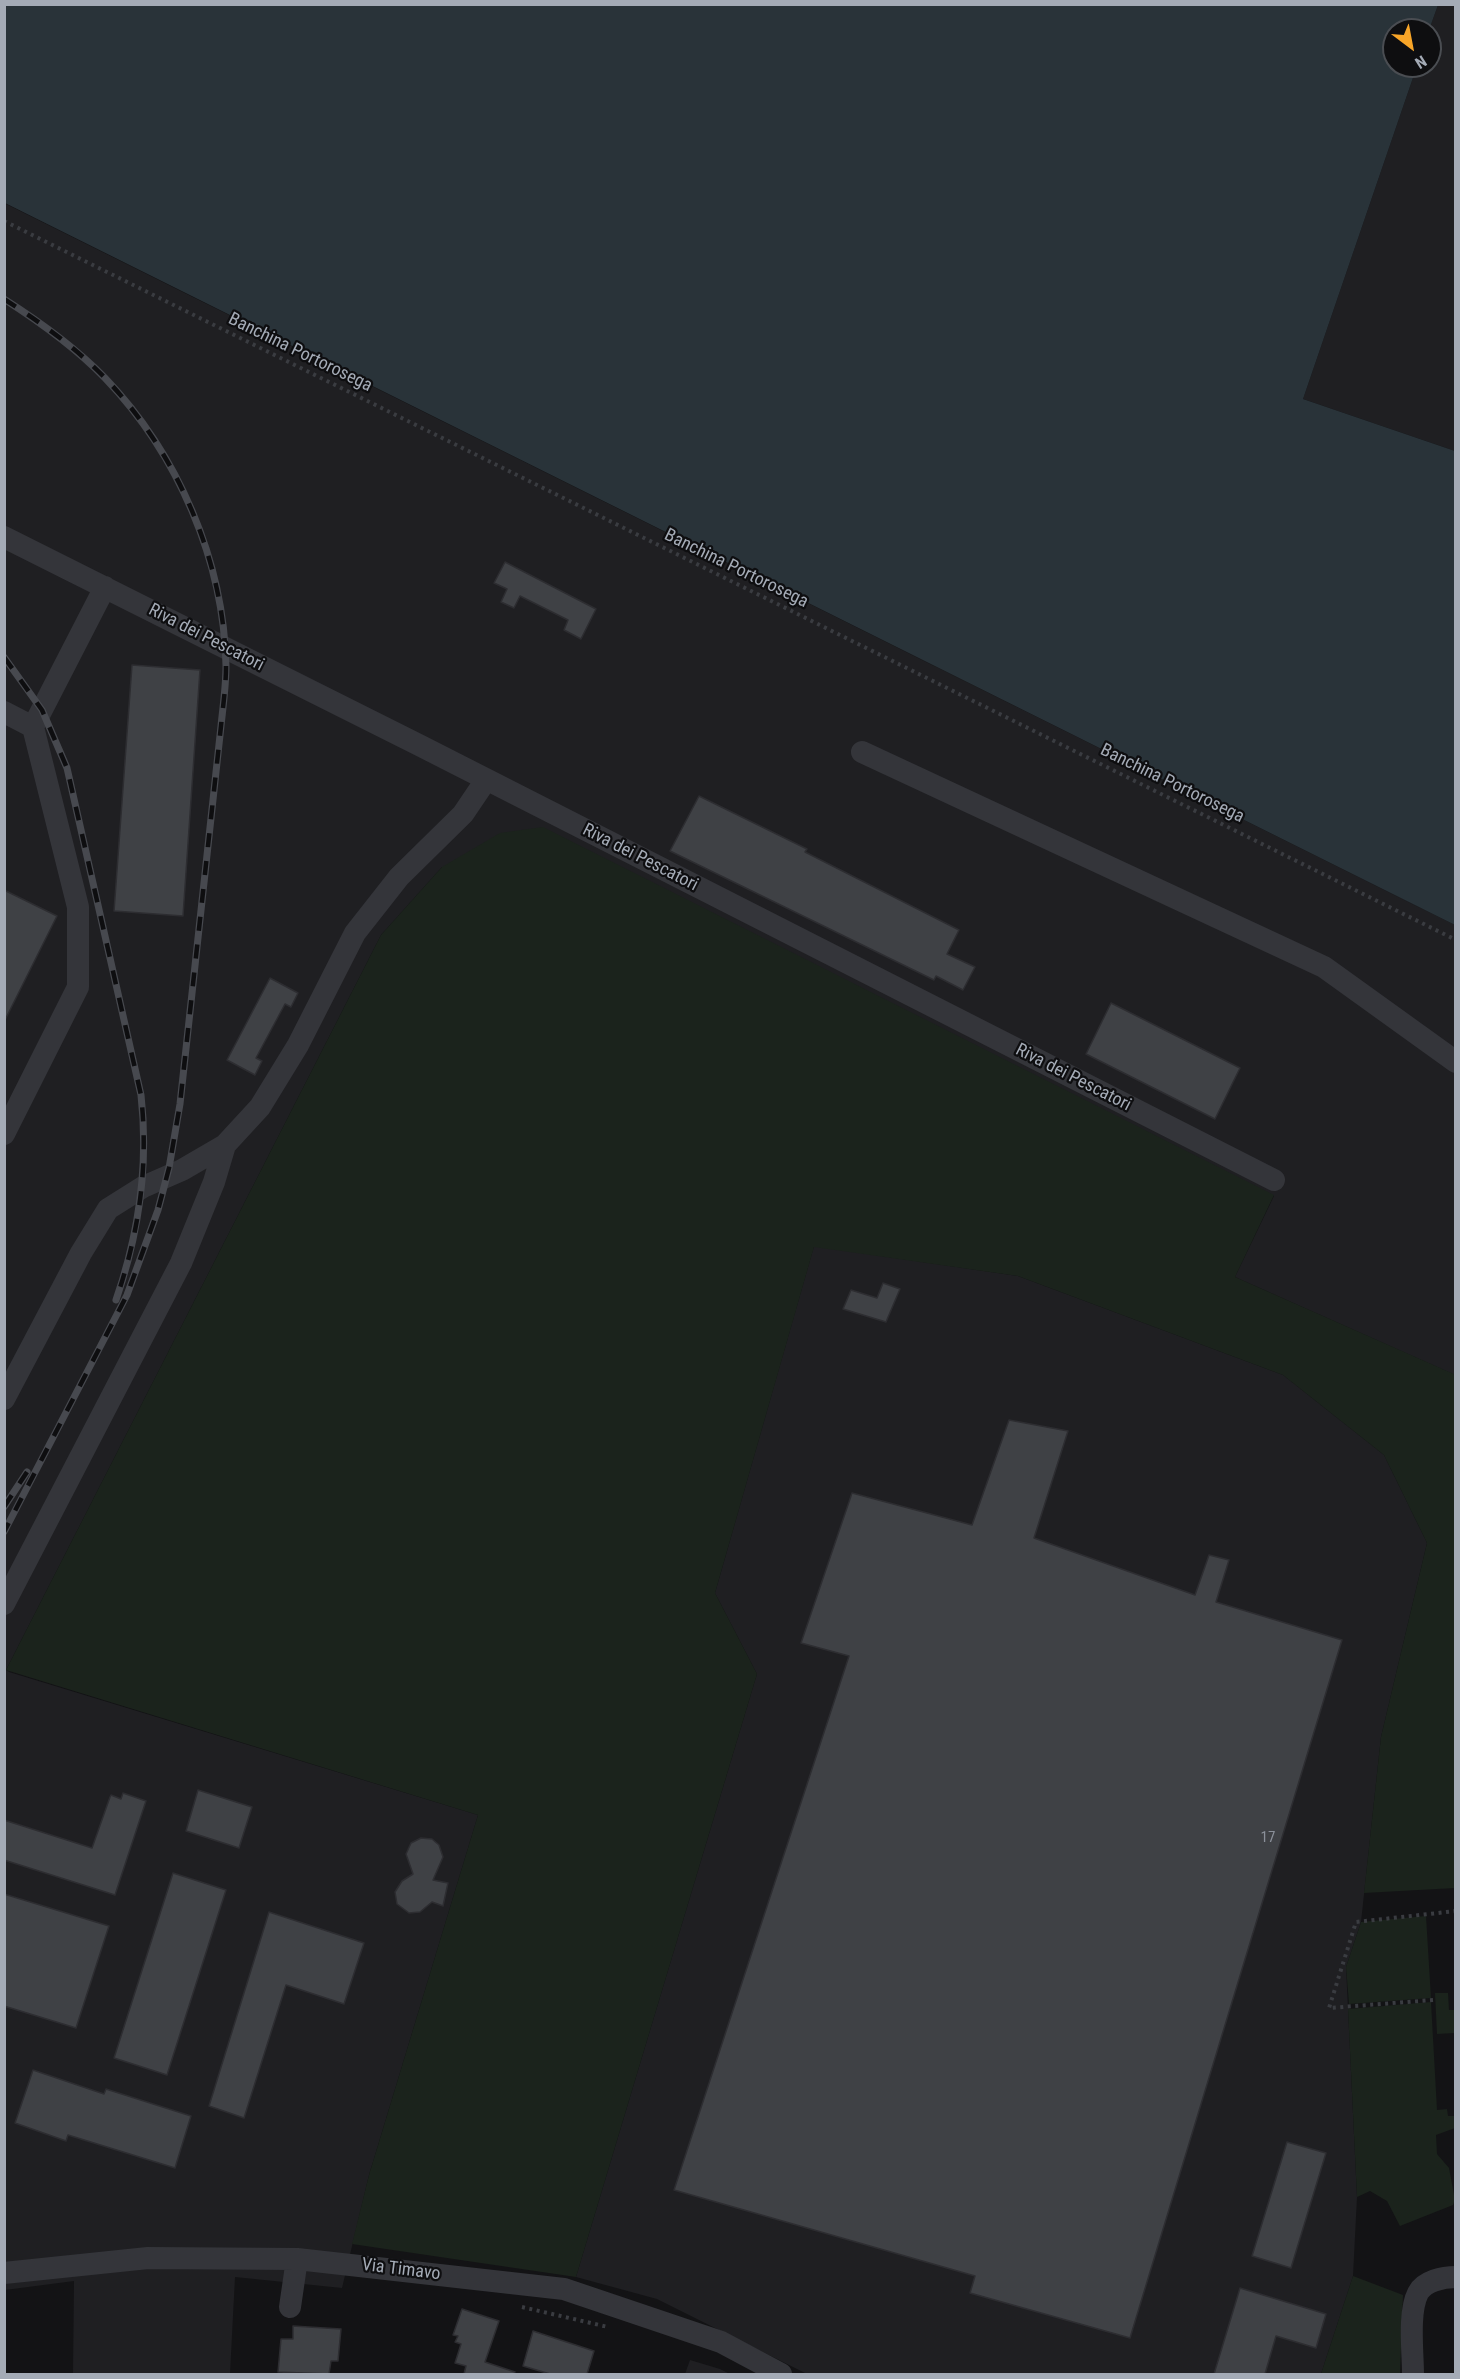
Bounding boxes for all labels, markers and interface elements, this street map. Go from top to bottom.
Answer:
north arrow [1382,18,1442,78]
text: N [1412,51,1430,73]
street label: Banchina Portorosega [225,309,375,397]
street label: Banchina Portorosega [661,525,811,613]
street label: Riva dei Pescatori [145,600,267,676]
street label: Banchina Portorosega [1097,740,1247,828]
street label: Riva dei Pescatori [579,820,701,896]
street label: Riva dei Pescatori [1012,1040,1134,1116]
house number: 17 [1261,1829,1275,1847]
street label: Via Timavo [360,2254,442,2286]

